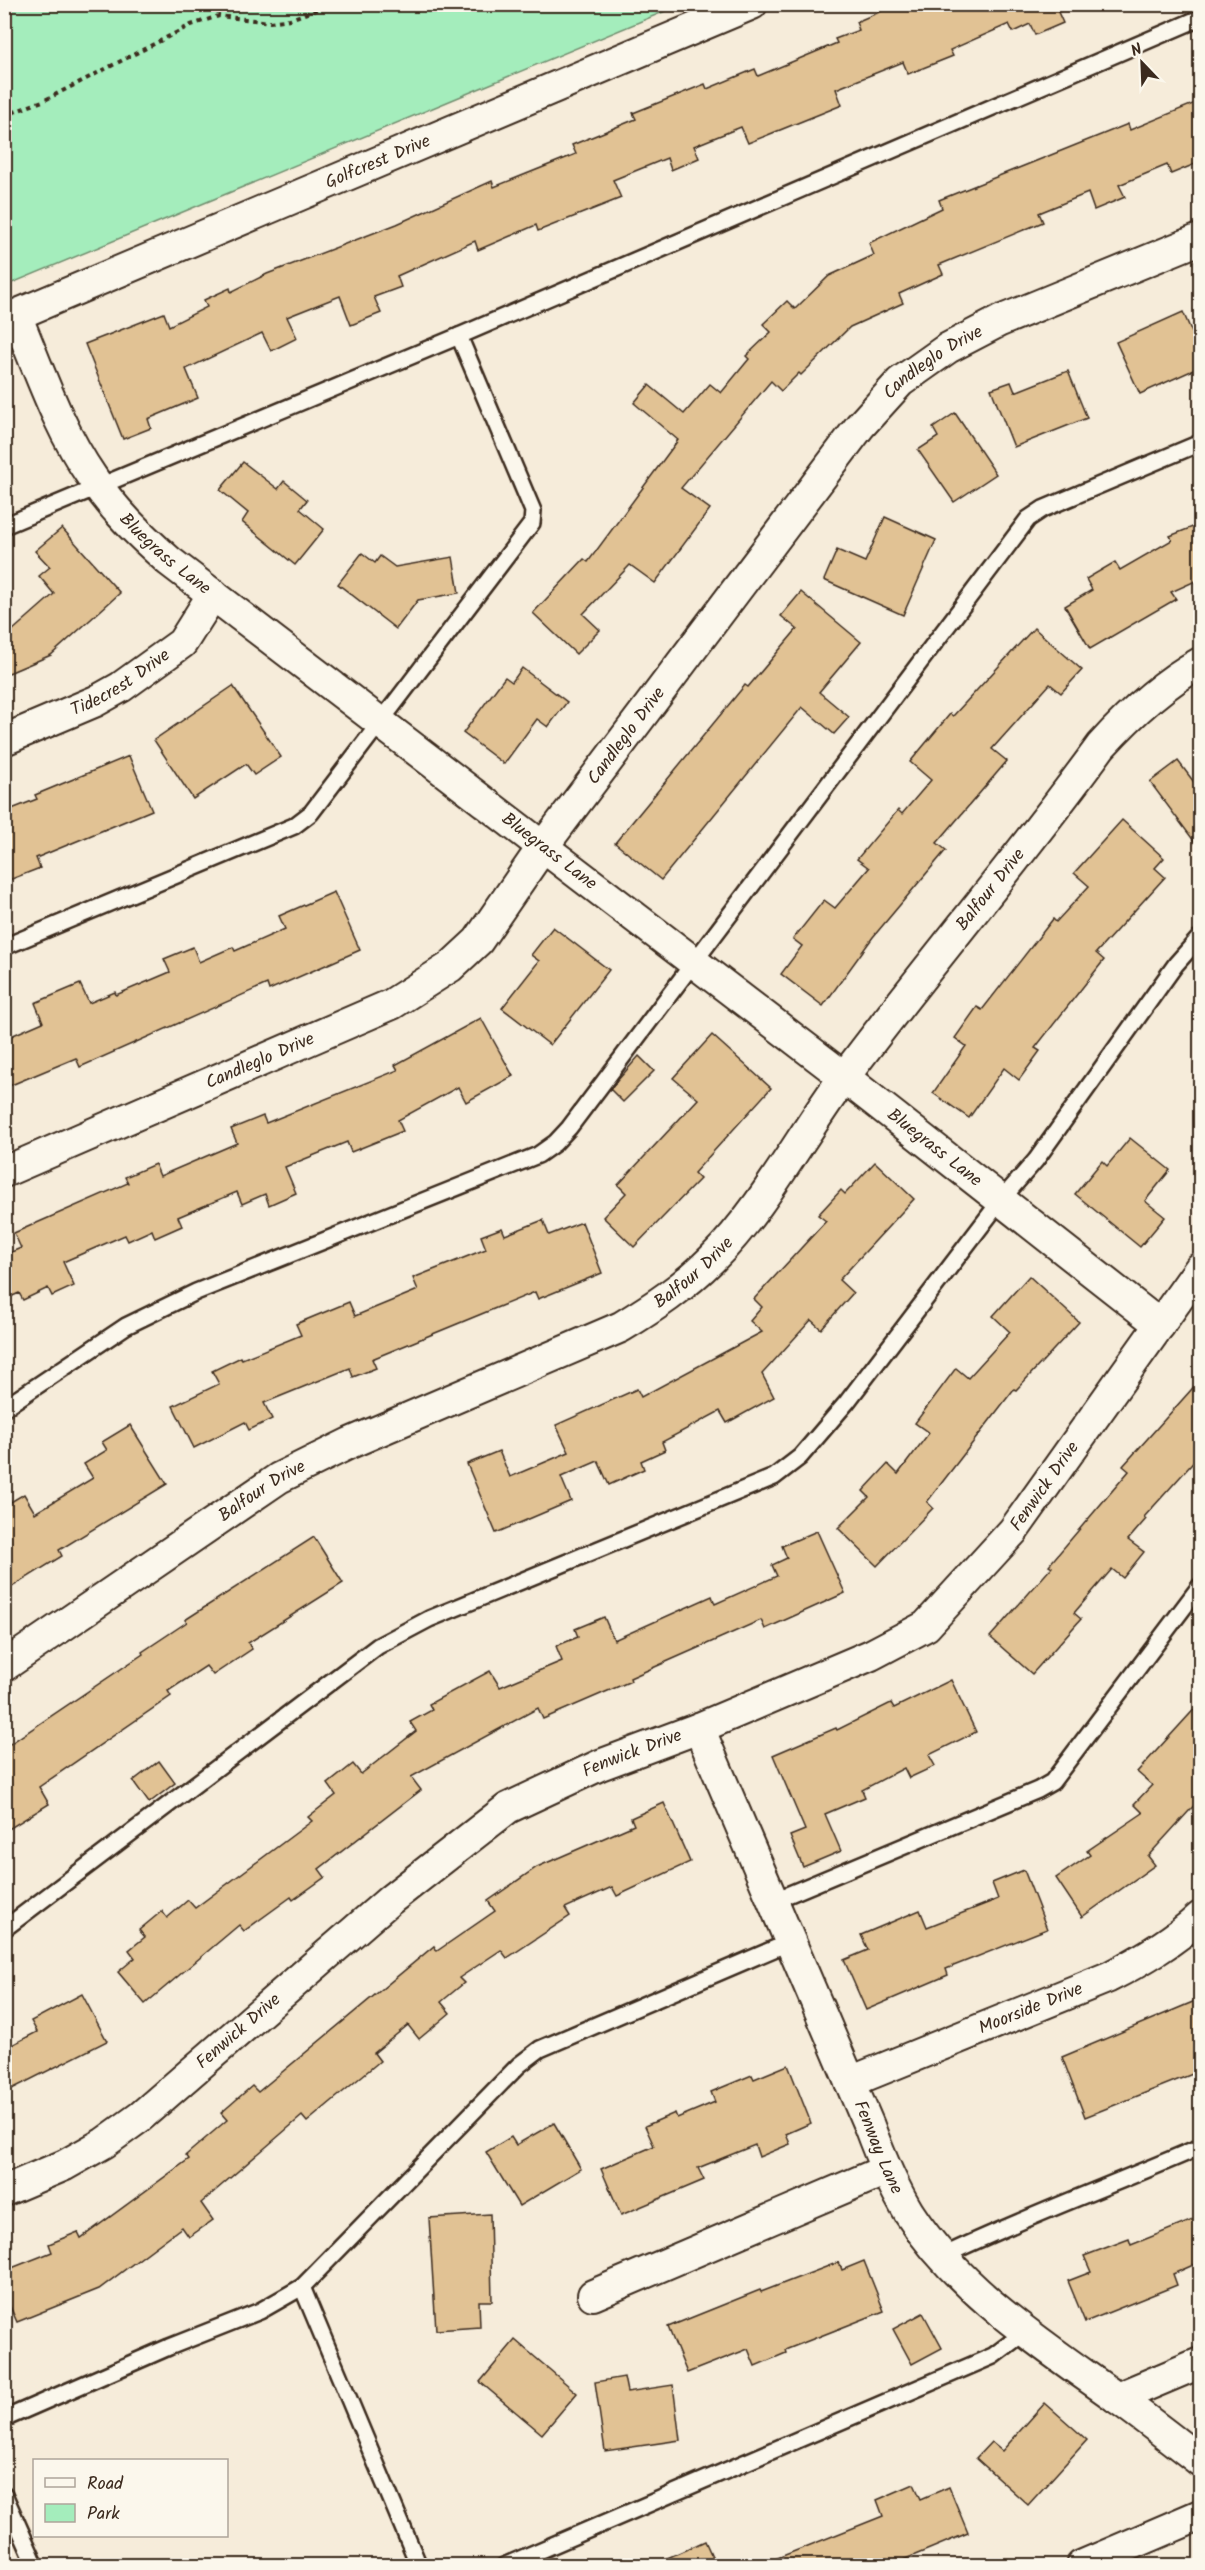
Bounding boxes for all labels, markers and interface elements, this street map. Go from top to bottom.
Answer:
north arrow [1112,33,1172,93]
text: N [1127,37,1146,64]
street label: Golfcrest Drive [321,127,435,197]
street label: Candleglo Drive [876,318,988,406]
street label: Bluegrass Lane [112,506,217,603]
street label: Tidecrest Drive [66,641,176,725]
street label: Candleglo Drive [580,681,673,791]
street label: Bluegrass Lane [495,805,603,898]
street label: Balfour Drive [949,842,1033,938]
street label: Candleglo Drive [201,1025,319,1098]
street label: Bluegrass Lane [880,1101,988,1194]
street label: Balfour Drive [648,1230,741,1317]
street label: Fenwick Drive [1003,1435,1087,1538]
street label: Balfour Drive [213,1453,311,1530]
street label: Fenwick Drive [577,1721,686,1786]
street label: Moorside Drive [974,1975,1087,2043]
street label: Fenwick Drive [189,1986,288,2077]
street label: Fenway Lane [845,2096,911,2200]
legend [33,2459,228,2537]
text: Road [87,2470,124,2499]
text: Park [87,2500,120,2529]

